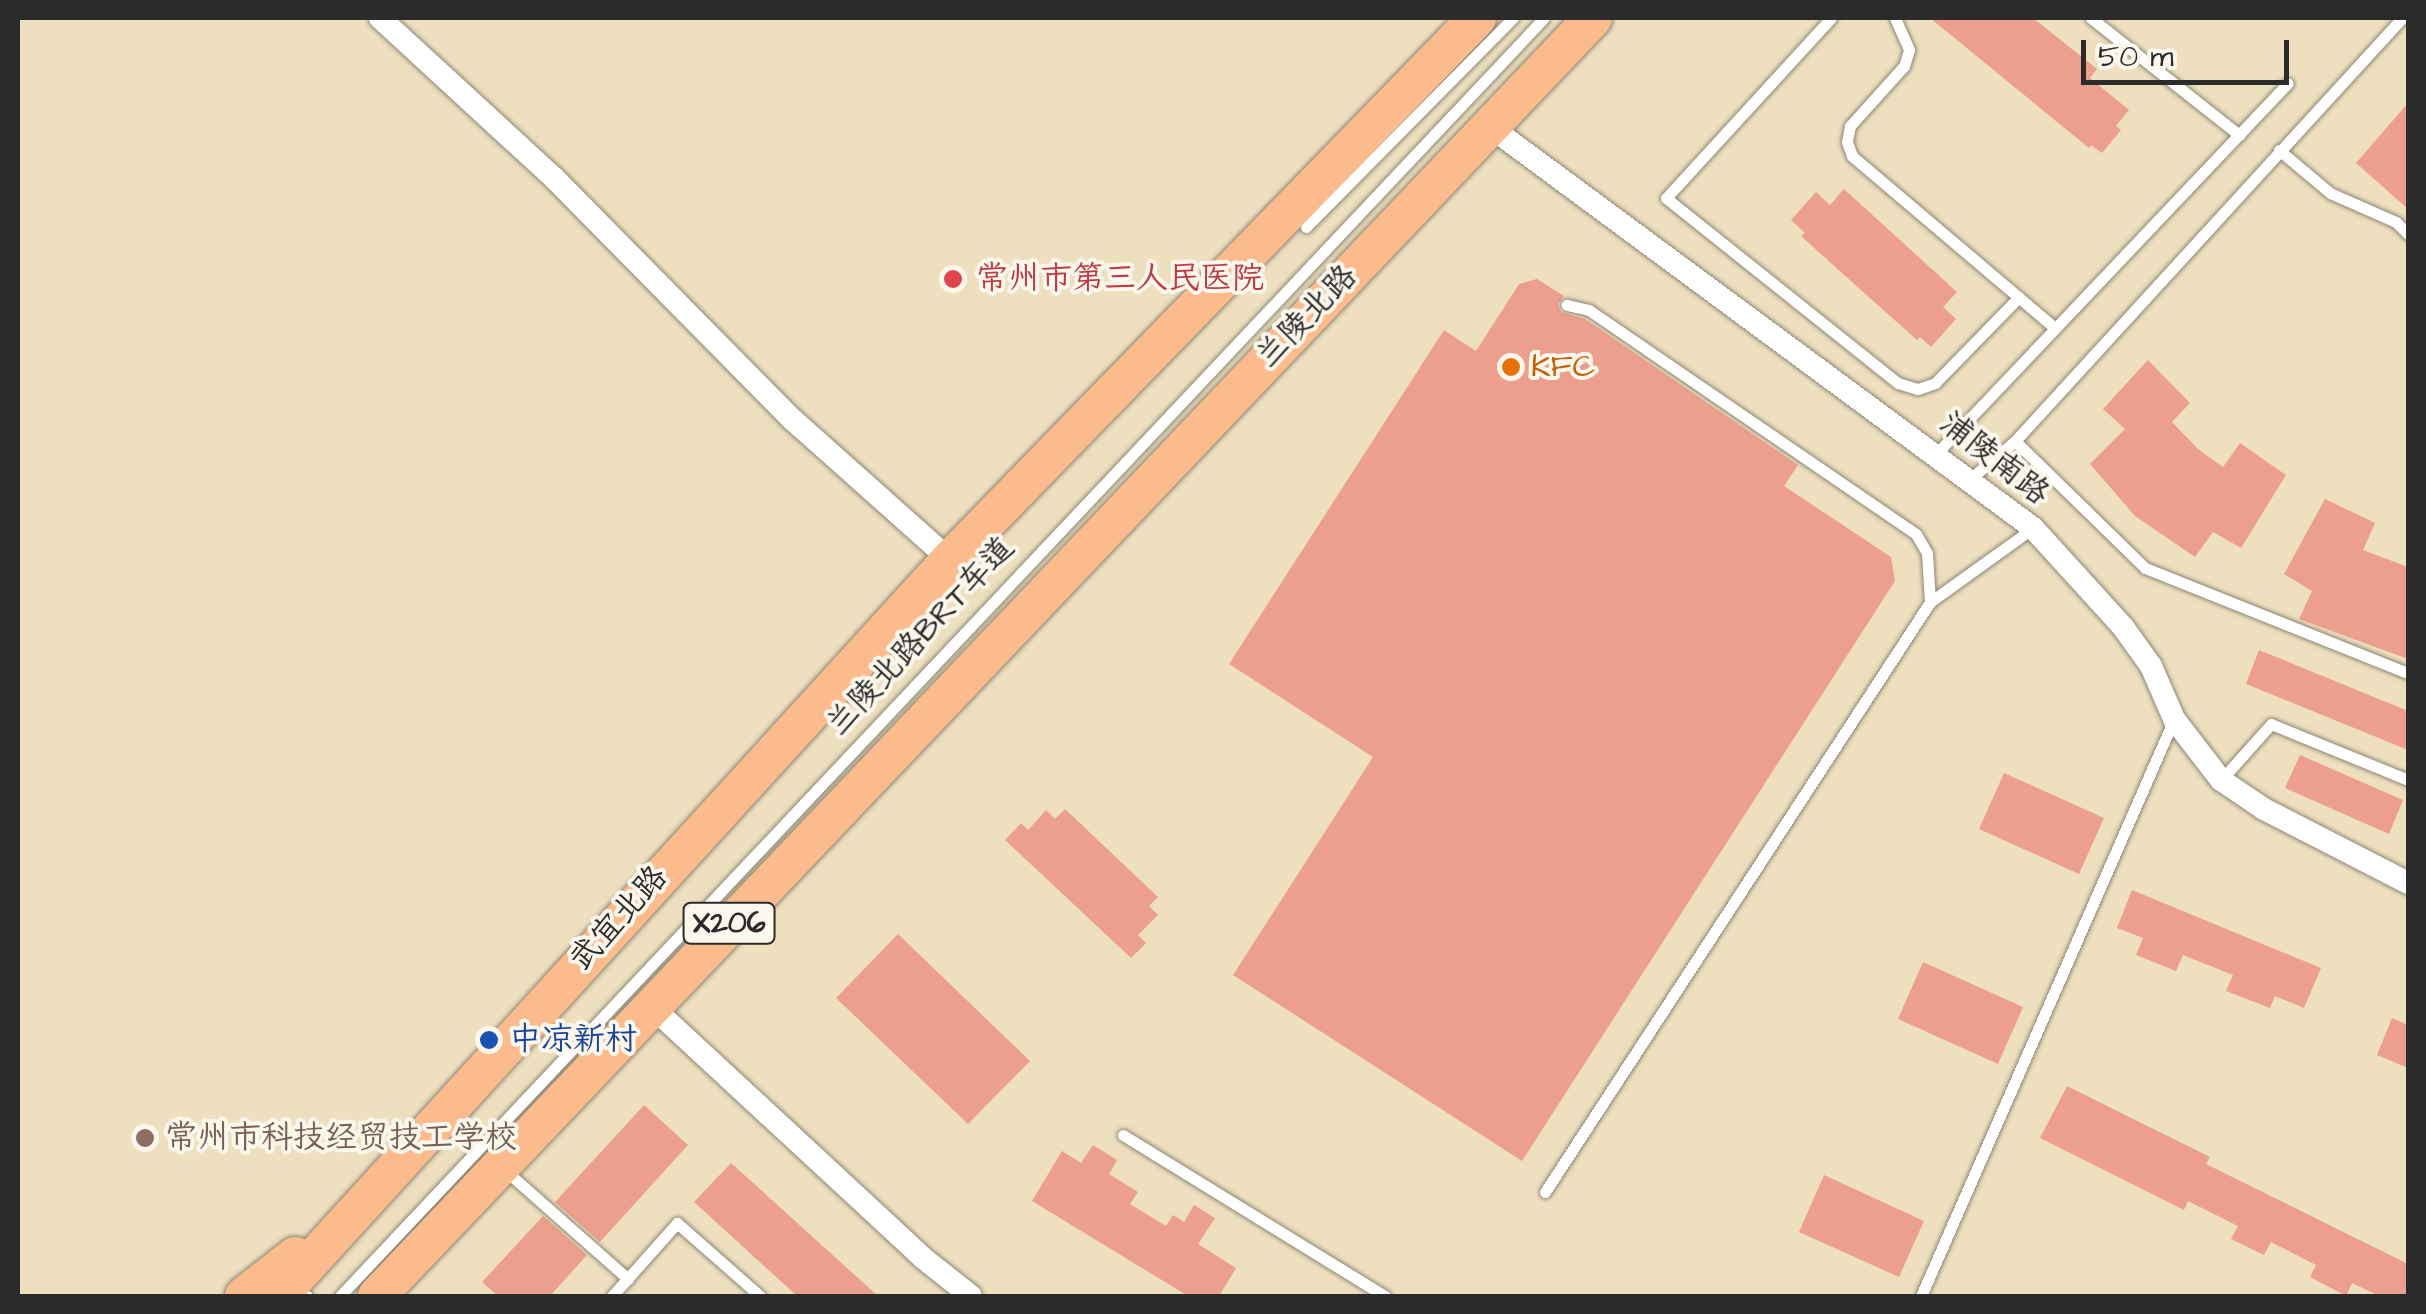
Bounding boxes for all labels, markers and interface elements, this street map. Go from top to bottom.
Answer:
scale bar [2086,20,2294,82]
text: 50 m [2098,36,2174,78]
street label: 兰陵北路 [1249,258,1365,376]
place label: 常州市第三人民医院 [976,260,1264,298]
marker: 常州市第三人民医院 [940,266,966,292]
place label: KFC [1531,348,1595,386]
marker: KFC [1500,356,1522,378]
street label: 浦陵南路 [1932,404,2056,514]
street label: 兰陵北路BRT车道 [819,530,1023,744]
street label: 武宜北路 [562,859,676,979]
road number: X206 [682,898,776,948]
place label: 中凉新村 [509,1021,637,1059]
marker: 中凉新村 [478,1029,500,1051]
place label: 常州市科技经贸技工学校 [165,1119,517,1157]
marker: 常州市科技经贸技工学校 [134,1127,156,1149]

